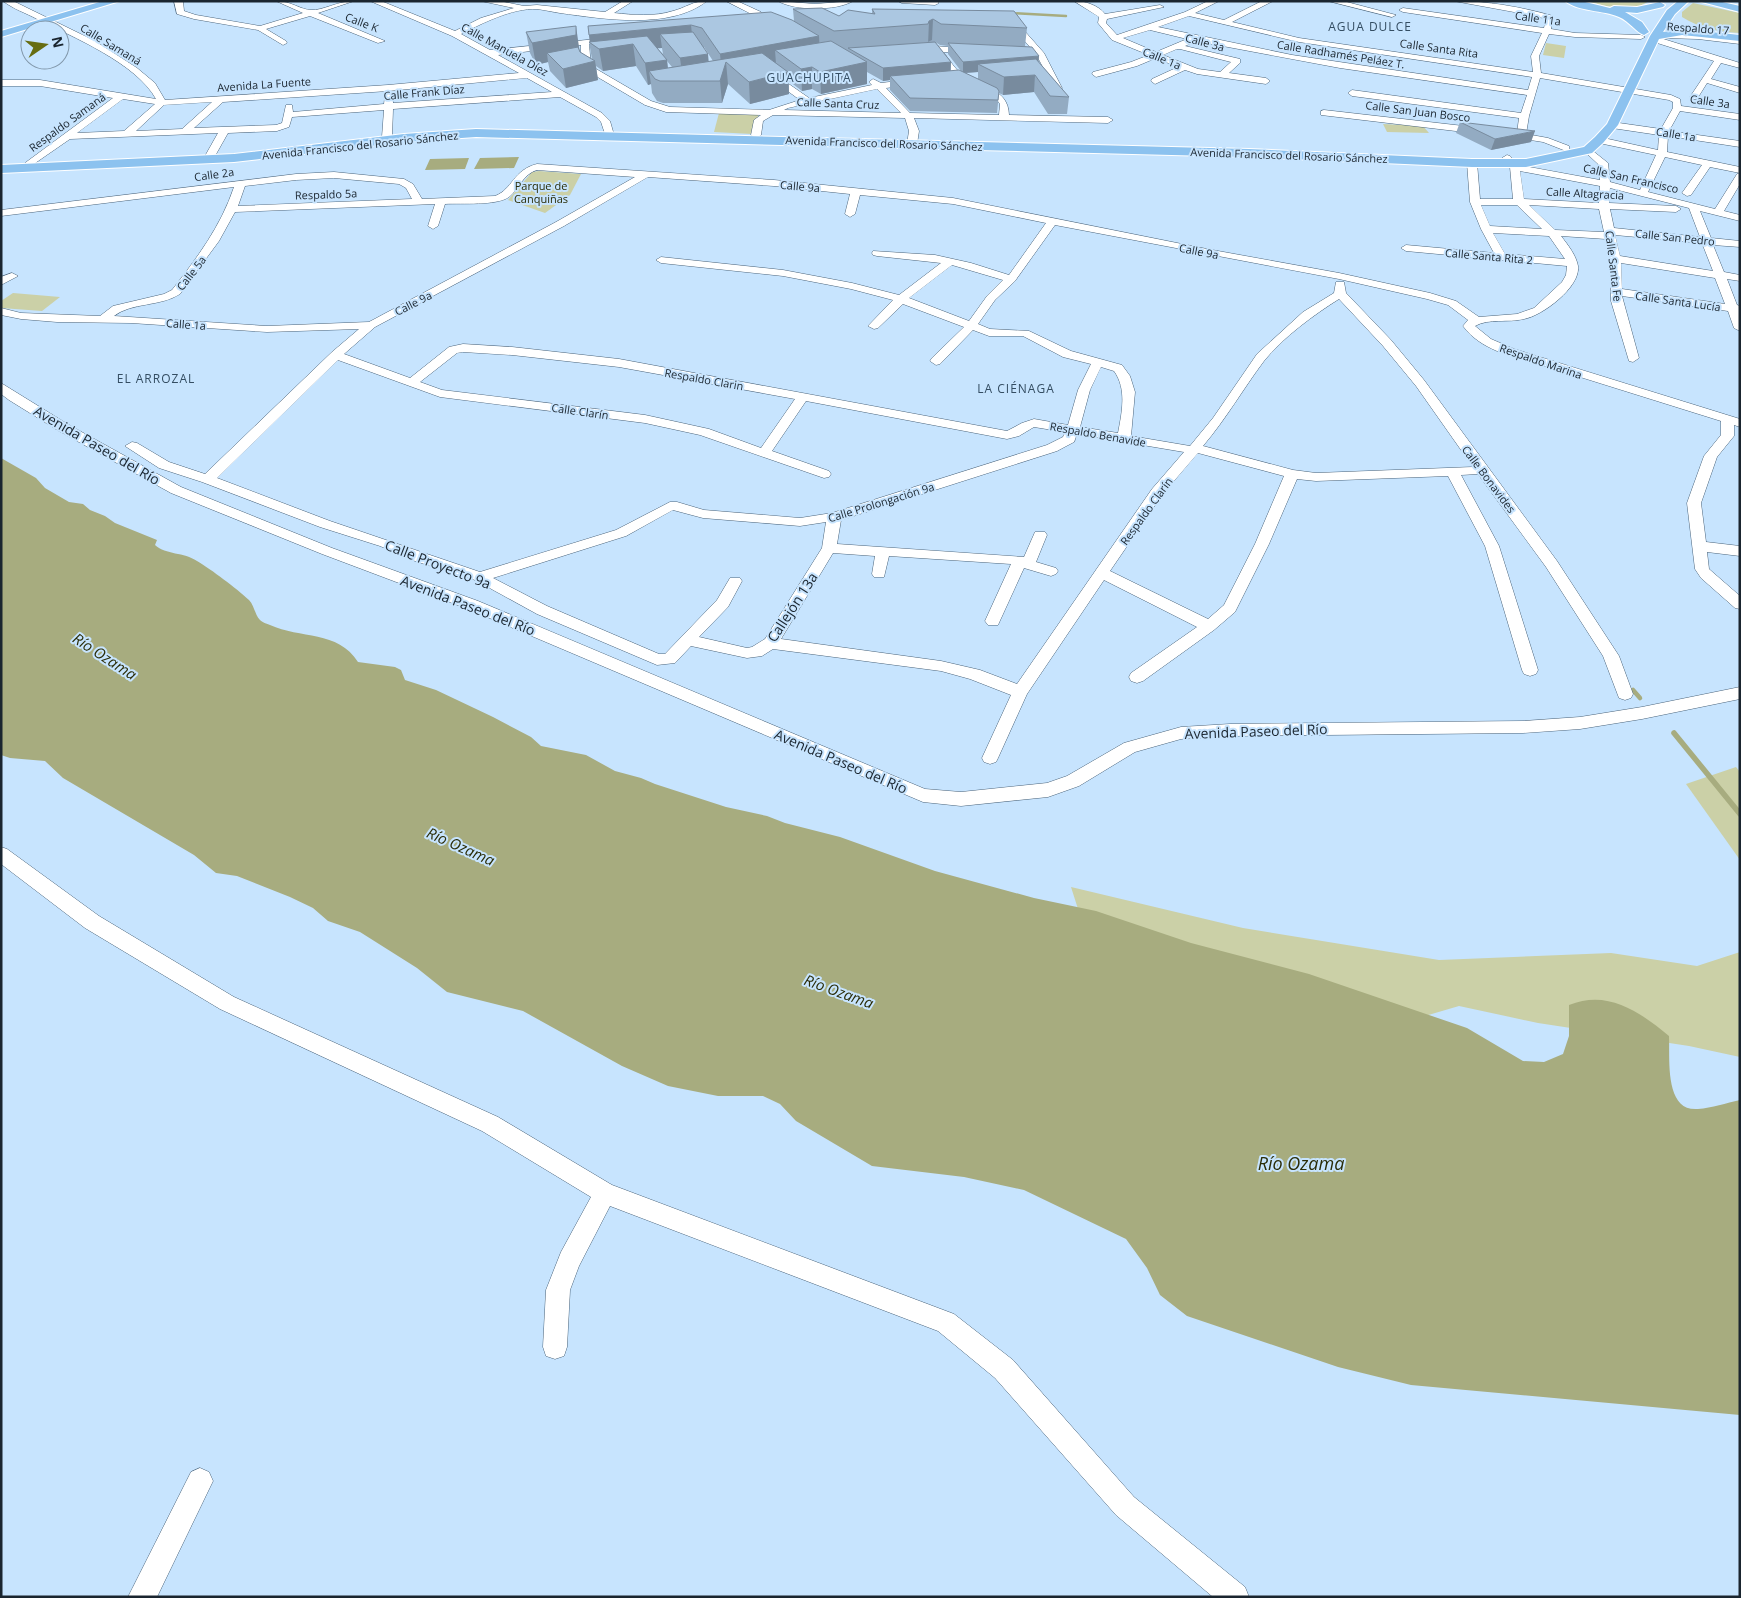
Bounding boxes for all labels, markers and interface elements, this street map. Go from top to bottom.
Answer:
street label: Calle 11a [1514,7,1562,29]
street label: Calle K [343,9,381,35]
district label: AGUA DULCE [1328,18,1412,35]
street label: Respaldo 17 [1666,18,1730,38]
street label: Calle Manuela Díez [459,19,551,79]
north arrow [20,20,70,70]
street label: Calle Samaná [78,20,144,68]
street label: Calle 3a [1184,30,1226,54]
text: N [48,34,69,50]
street label: Calle Santa Rita [1399,35,1479,61]
street label: Calle Radhamés Peláez T. [1276,36,1406,72]
street label: Calle 1a [1141,44,1183,72]
district label: GUACHUPITA [767,69,851,86]
street label: Avenida La Fuente [217,73,311,95]
street label: Calle Frank Díaz [383,81,465,103]
street label: Respaldo Samaná [26,89,108,155]
street label: Calle 3a [1689,91,1731,111]
street label: Calle Santa Cruz [796,94,880,112]
street label: Calle San Juan Bosco [1365,97,1472,125]
street label: Calle 1a [1655,123,1697,145]
street label: Avenida Francisco del Rosario Sánchez [261,127,459,163]
street label: Avenida Francisco del Rosario Sánchez [785,132,983,154]
street label: Avenida Francisco del Rosario Sánchez [1190,144,1388,166]
street label: Calle San Francisco [1582,160,1681,196]
street label: Calle 2a [193,164,235,184]
street label: Calle 9a [779,177,821,195]
park label: Parque de Canquiñas [514,178,568,206]
street label: Calle Altagracia [1546,183,1624,203]
street label: Respaldo 5a [295,185,357,203]
street label: Calle San Pedro [1634,225,1716,249]
street label: Calle Santa Fe [1602,230,1626,302]
street label: Calle 9a [1178,240,1220,262]
street label: Calle Santa Rita 2 [1444,245,1534,267]
street label: Calle 5a [173,253,209,293]
street label: Calle 9a [392,287,434,319]
street label: Calle Santa Lucía [1634,288,1722,314]
street label: Calle 1a [166,315,206,333]
street label: Respaldo Marina [1498,340,1584,382]
street label: Respaldo Clarin [663,365,745,393]
district label: EL ARROZAL [117,370,195,387]
district label: LA CIÉNAGA [977,380,1055,397]
street label: Calle Clarín [551,400,609,422]
street label: Avenida Paseo del Río [30,401,164,489]
street label: Respaldo Benavide [1049,418,1147,450]
street label: Calle Bonavides [1459,442,1519,516]
street label: Respaldo Clarín [1116,474,1176,548]
street label: Calle Prolongación 9a [826,479,936,525]
street label: Calle Proyecto 9a [382,535,494,593]
street label: Callejón 13a [762,568,822,646]
street label: Avenida Paseo del Río [398,571,538,639]
water label: Río Ozama [69,628,141,684]
street label: Avenida Paseo del Río [1184,719,1328,743]
street label: Avenida Paseo del Río [772,724,910,798]
water label: Río Ozama [424,822,499,870]
water label: Río Ozama [802,969,877,1013]
water label: Río Ozama [1258,1151,1344,1175]

